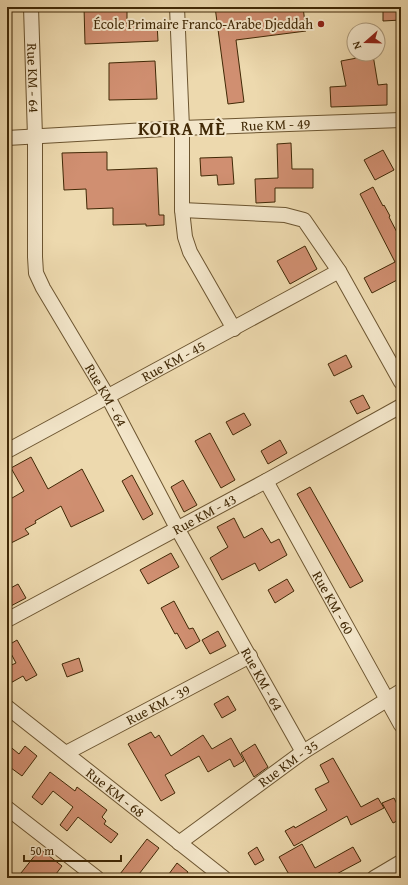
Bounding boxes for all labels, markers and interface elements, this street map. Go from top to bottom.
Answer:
place label: École Primaire Franco-Arabe Djeddah [94,14,313,34]
marker: École Primaire Franco-Arabe Djeddah [316,19,326,29]
north arrow [346,22,386,62]
text: N [348,39,365,52]
street label: Rue KM - 64 [22,43,44,113]
street label: Rue KM - 49 [241,113,311,136]
district label: KOIRA MÈ [138,115,226,142]
street label: Rue KM - 45 [138,336,209,386]
street label: Rue KM - 64 [80,360,132,430]
street label: Rue KM - 43 [169,489,240,539]
street label: Rue KM - 60 [308,567,359,638]
street label: Rue KM - 64 [236,644,288,715]
street label: Rue KM - 39 [123,679,194,730]
street label: Rue KM - 35 [254,735,322,792]
street label: Rue KM - 68 [82,763,149,822]
scale bar [24,837,121,863]
text: 50 m [30,842,54,859]

